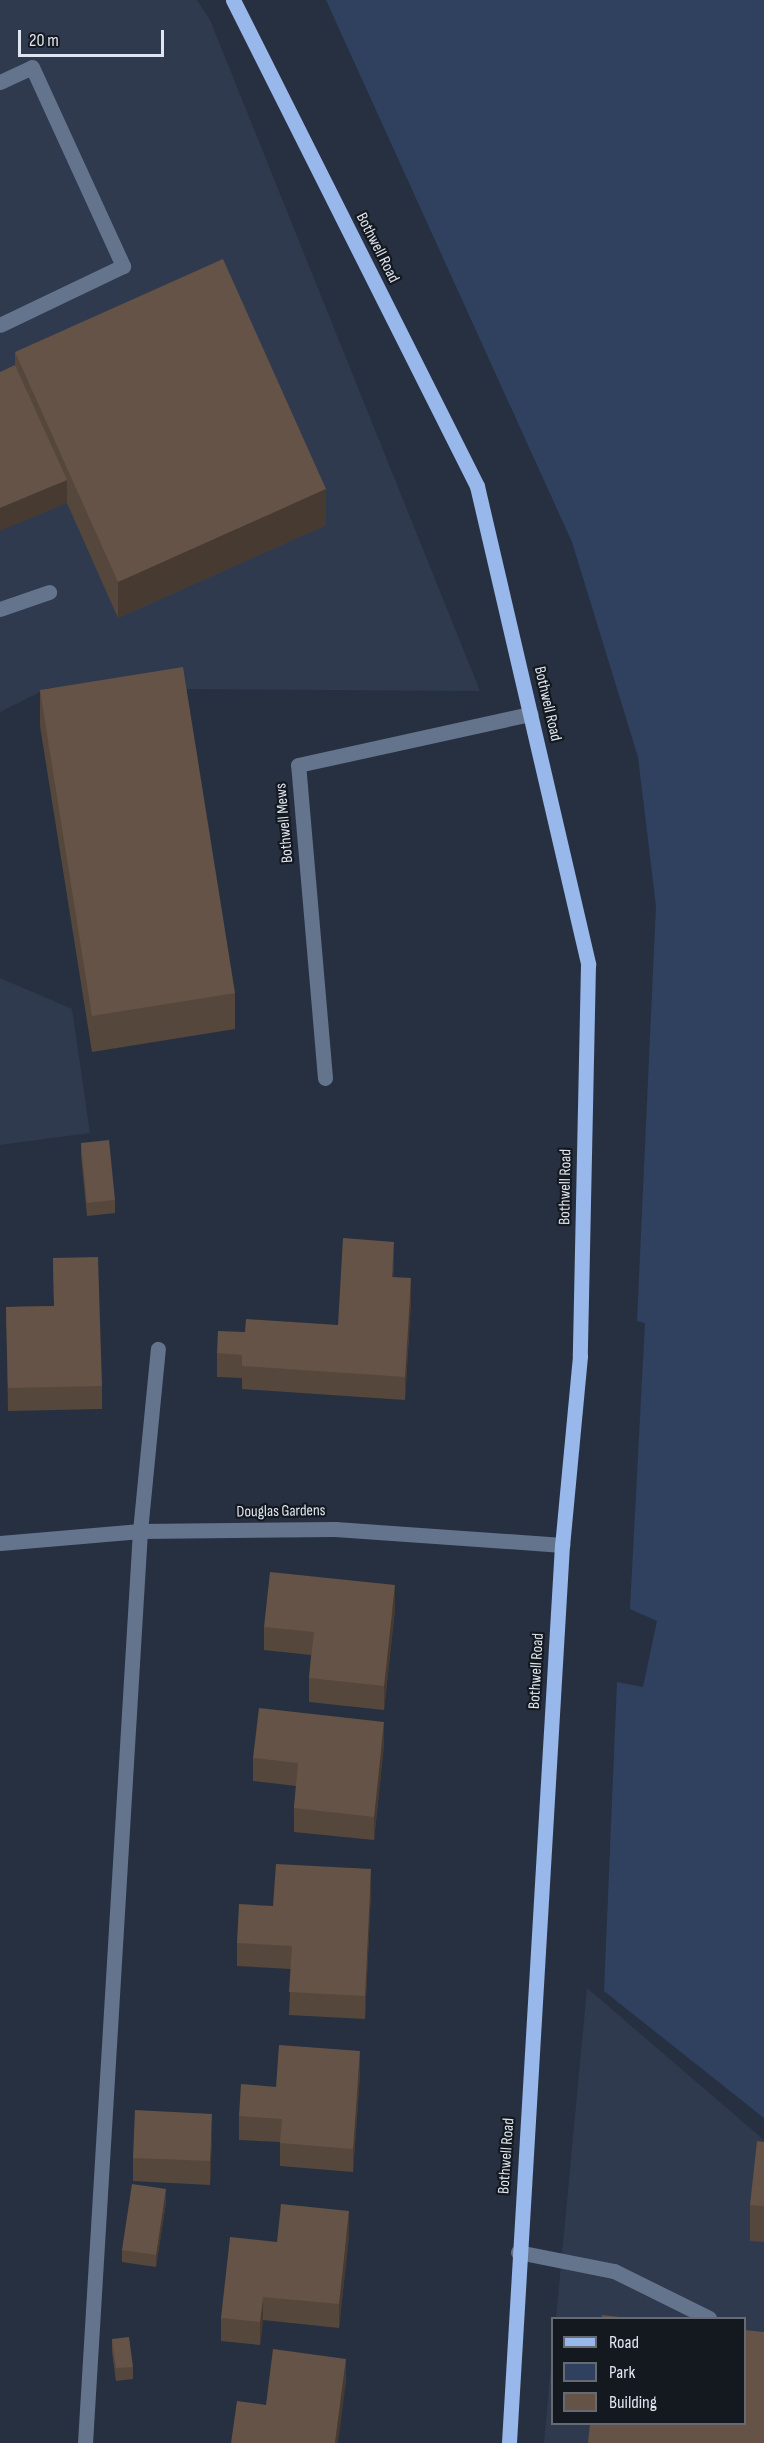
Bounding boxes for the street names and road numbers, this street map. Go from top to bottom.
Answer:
street label: Bothwell Road [351,210,403,286]
street label: Bothwell Road [529,665,565,743]
street label: Bothwell Mews [272,782,298,864]
street label: Bothwell Road [556,1149,576,1225]
street label: Douglas Gardens [236,1502,326,1522]
street label: Bothwell Road [525,1633,549,1709]
street label: Bothwell Road [495,2117,519,2195]

